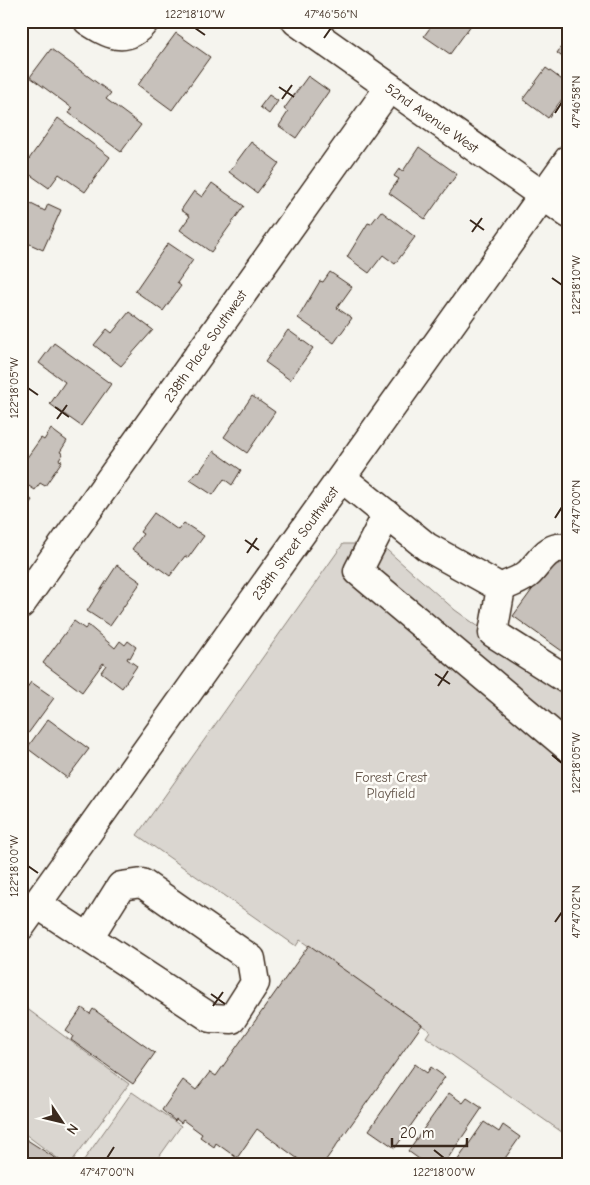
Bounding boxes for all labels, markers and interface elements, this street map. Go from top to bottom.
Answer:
text: 122°18'10"W [165,7,225,21]
text: 47°46'56"N [304,7,358,21]
text: 47°46'58"N [569,76,583,129]
street label: 52nd Avenue West [382,80,482,158]
text: 122°18'10"W [569,255,583,315]
street label: 238th Place Southwest [160,286,251,406]
text: 122°18'05"W [7,357,21,419]
text: 47°47'00"N [569,480,583,534]
street label: 238th Street Southwest [248,482,343,603]
text: 122°18'05"W [569,732,583,794]
park label: Forest Crest Playfield [355,769,428,802]
text: 122°18'00"W [7,834,21,897]
text: 47°47'02"N [569,885,583,939]
north arrow [38,1098,88,1148]
scale bar [392,1115,468,1147]
text: N [63,1121,82,1138]
text: 20 m [400,1124,434,1142]
text: 47°47'00"N [80,1165,134,1179]
text: 122°18'00"W [413,1165,476,1179]

